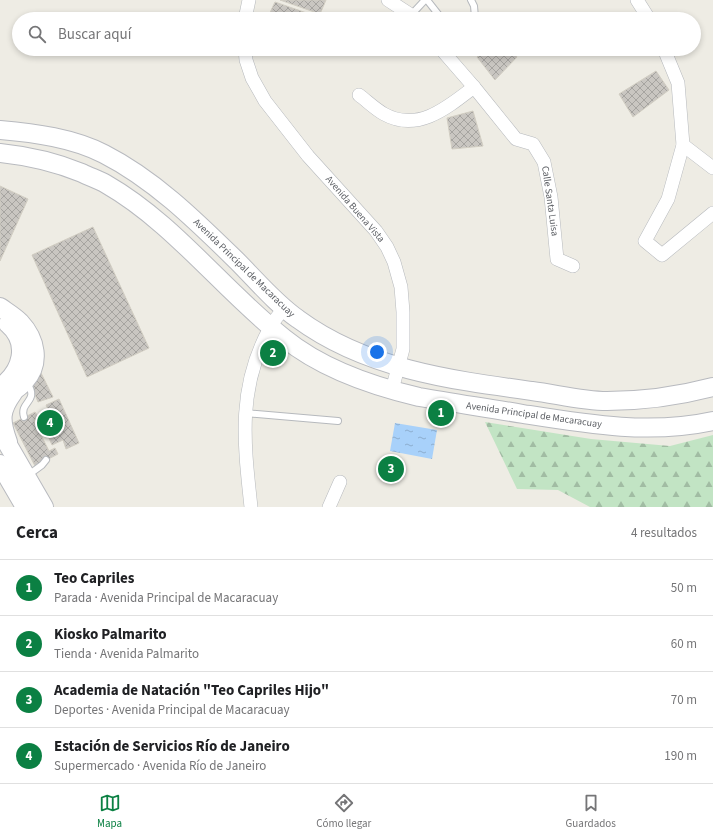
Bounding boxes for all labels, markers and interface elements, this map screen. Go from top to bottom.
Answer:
search box [12,12,701,56]
icon: search [26,23,48,45]
text: Buscar aquí [58,24,131,45]
street label: Calle Santa Luisa [538,165,562,237]
street label: Avenida Buena Vista [322,173,388,245]
street label: Avenida Principal de Macaracuay [190,215,298,321]
pin: 2 [260,338,286,368]
your location [367,342,387,362]
pin: 1 [428,398,454,428]
street label: Avenida Principal de Macaracuay [465,399,603,432]
pin: 4 [37,408,63,438]
pin: 3 [378,454,404,484]
text: Cerca [16,521,58,545]
text: 4 resultados [631,524,697,542]
text: Teo Capriles [54,568,134,589]
text: 1 [26,579,32,597]
text: 50 m [671,579,697,597]
text: Parada · Avenida Principal de Macaracuay [54,589,278,607]
text: Kiosko Palmarito [54,624,167,645]
text: 2 [26,635,32,653]
text: 60 m [671,635,697,653]
text: Tienda · Avenida Palmarito [54,645,199,663]
text: Academia de Natación "Teo Capriles Hijo" [54,680,329,701]
text: 3 [26,691,32,709]
text: 70 m [671,691,697,709]
text: Deportes · Avenida Principal de Macaracuay [54,701,290,719]
text: Estación de Servicios Río de Janeiro [54,736,290,757]
text: 4 [26,747,32,765]
text: 190 m [664,747,697,765]
text: Supermercado · Avenida Río de Janeiro [54,757,266,775]
tab: Mapa [97,792,122,831]
tab: Cómo llegar [316,792,371,831]
tab: Guardados [566,792,616,831]

